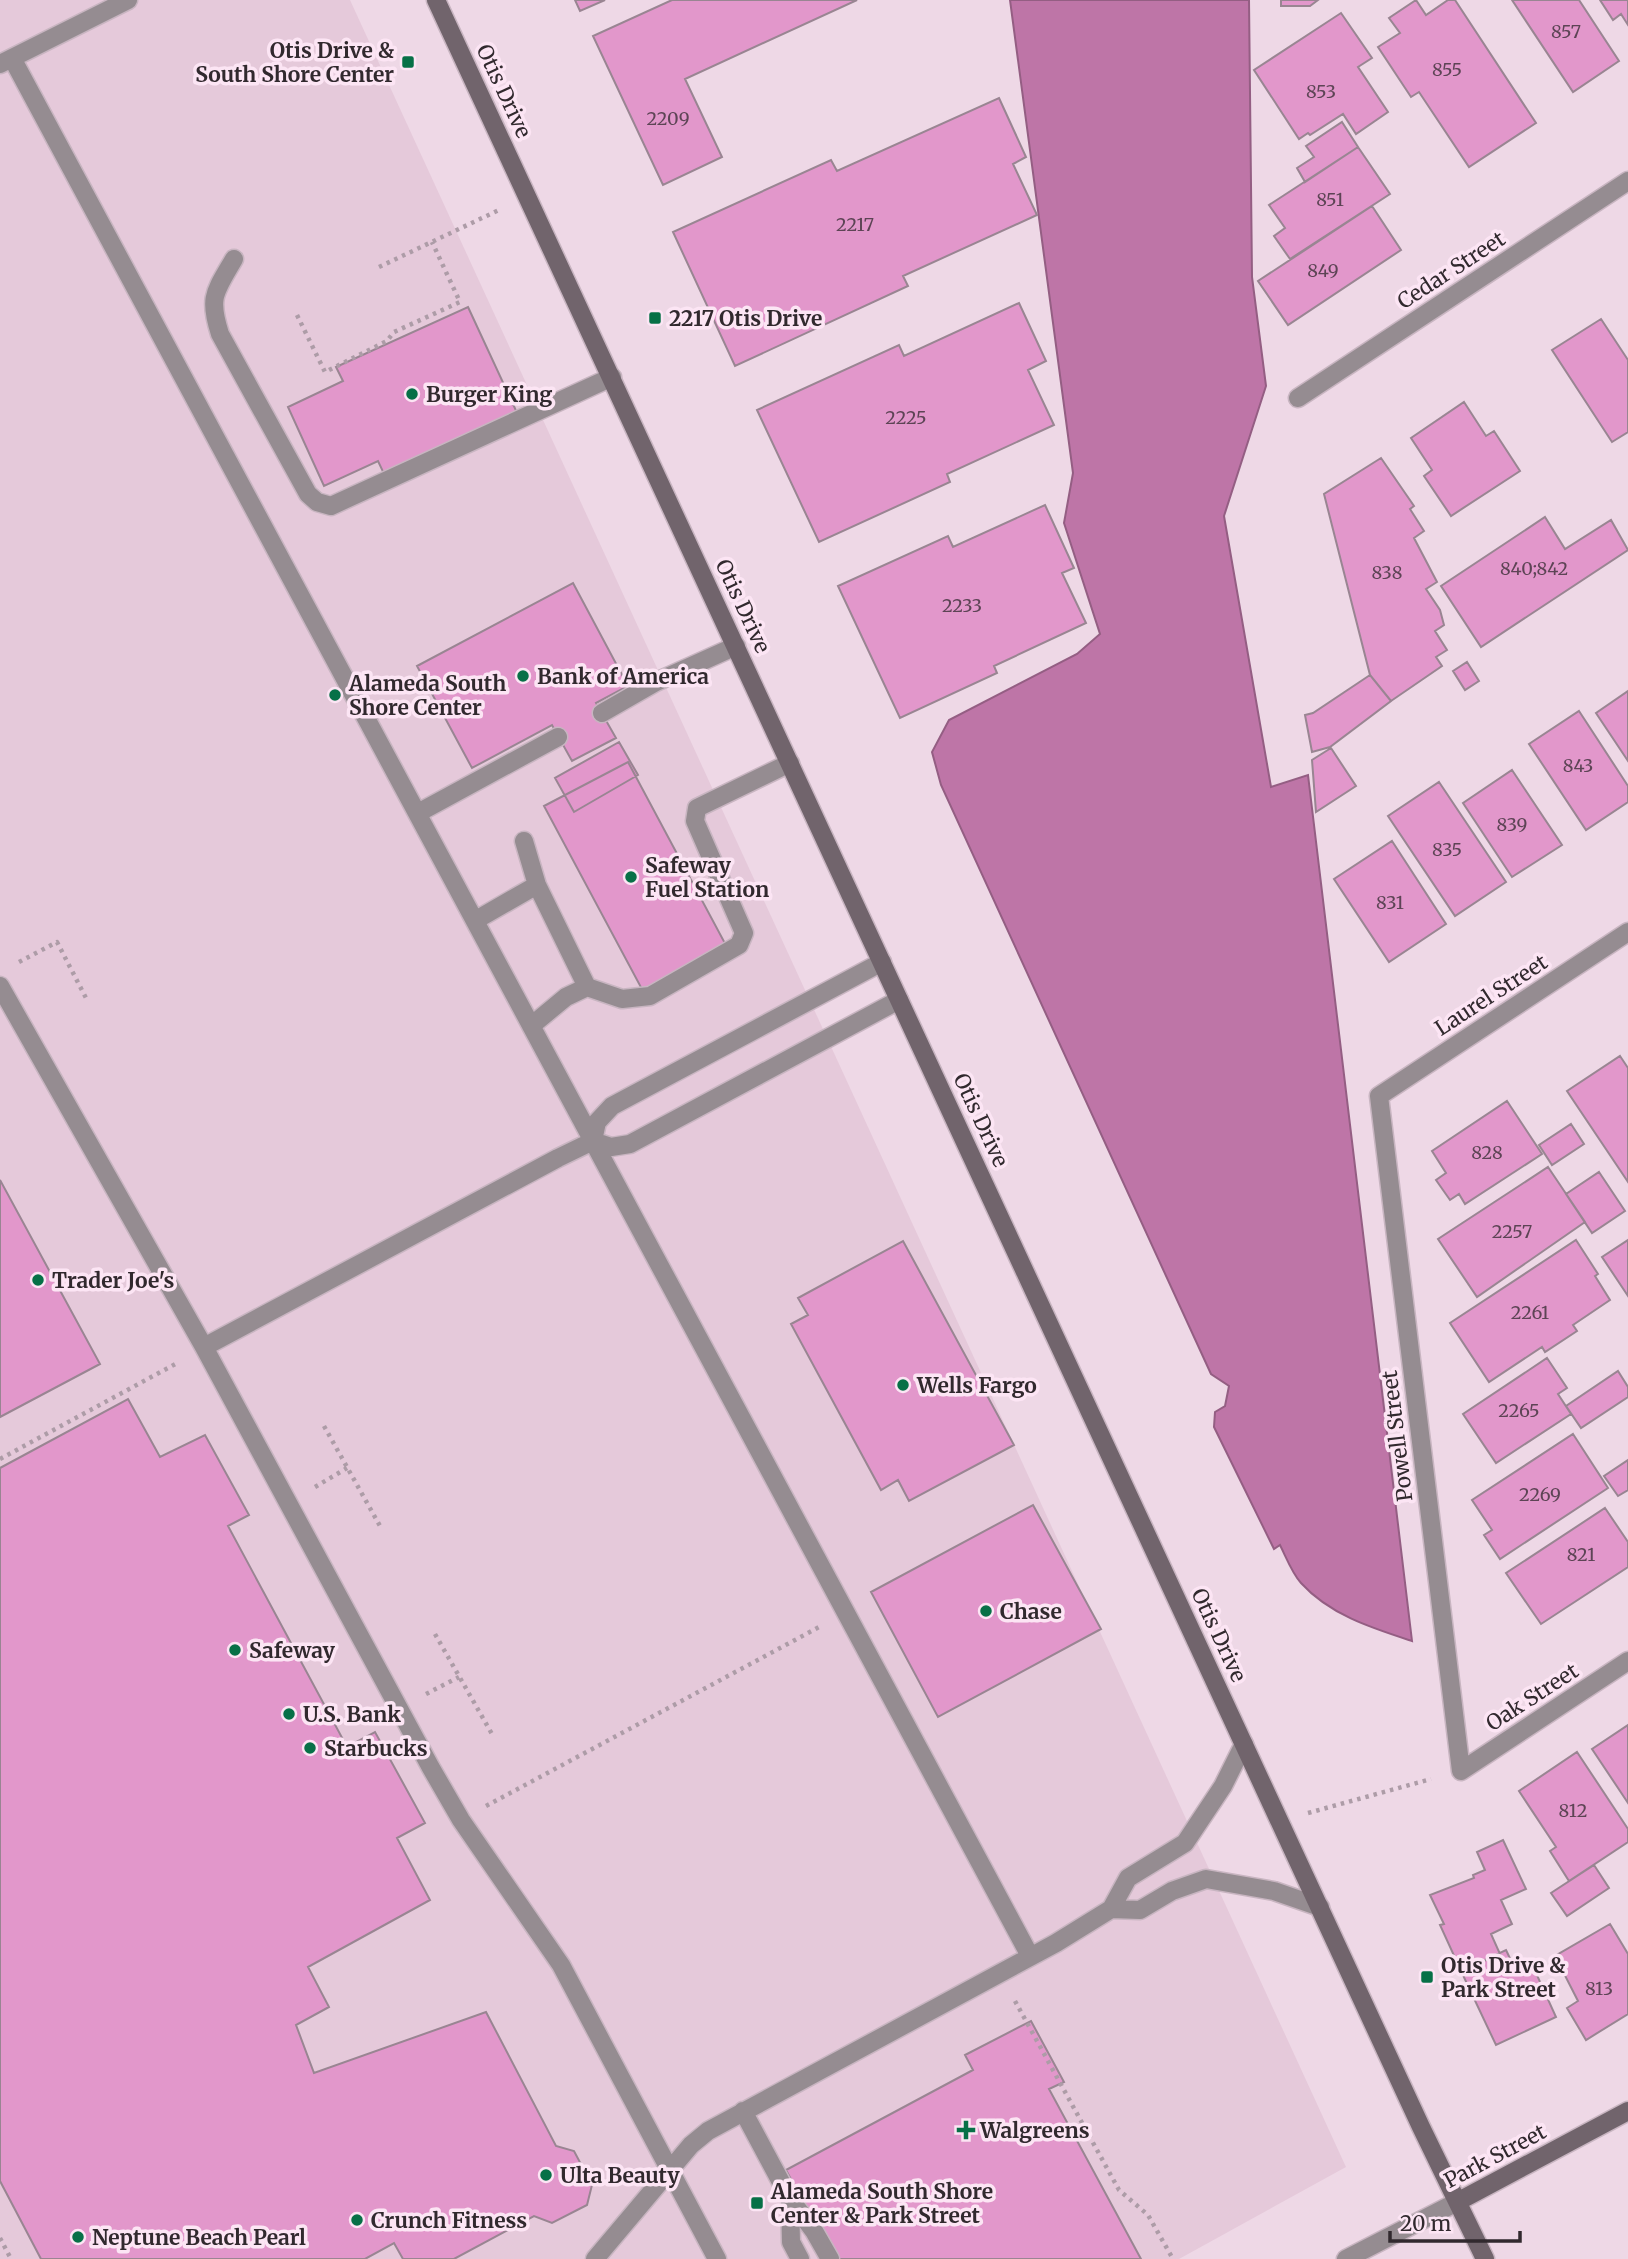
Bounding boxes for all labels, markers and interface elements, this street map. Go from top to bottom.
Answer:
house number: 857 [1551,20,1581,43]
place label: Otis Drive & South Shore Center [195,37,394,88]
street label: Otis Drive [471,40,537,142]
marker: Otis Drive & South Shore Center [400,54,416,70]
house number: 855 [1432,58,1462,81]
house number: 853 [1306,80,1336,103]
house number: 2209 [646,107,690,130]
house number: 851 [1316,188,1344,211]
house number: 2217 [836,213,874,236]
street label: Cedar Street [1392,225,1510,315]
house number: 849 [1307,259,1339,282]
place label: 2217 Otis Drive [669,305,822,332]
marker: 2217 Otis Drive [647,310,663,326]
place label: Burger King [426,381,552,408]
marker: Burger King [404,386,420,402]
house number: 2225 [885,406,927,429]
street label: Otis Drive [710,555,776,657]
house number: 840;842 [1500,557,1568,580]
house number: 838 [1372,561,1402,584]
house number: 2233 [942,594,982,617]
place label: Bank of America [537,663,709,690]
marker: Bank of America [515,668,531,684]
place label: Alameda South Shore Center [348,670,506,721]
marker: Alameda South Shore Center [327,687,343,703]
house number: 843 [1563,754,1593,777]
house number: 839 [1497,813,1527,836]
house number: 835 [1432,838,1462,861]
place label: Safeway Fuel Station [645,852,769,903]
marker: Safeway Fuel Station [623,869,639,885]
house number: 831 [1376,891,1404,914]
street label: Laurel Street [1430,949,1552,1041]
street label: Otis Drive [948,1069,1014,1171]
house number: 828 [1471,1141,1503,1164]
house number: 2257 [1492,1220,1532,1243]
place label: Trader Joe's [52,1267,175,1294]
marker: Trader Joe's [30,1272,46,1288]
house number: 2261 [1511,1301,1549,1324]
street label: Powell Street [1376,1369,1418,1503]
place label: Wells Fargo [916,1372,1037,1399]
marker: Wells Fargo [895,1377,911,1393]
house number: 2265 [1498,1399,1540,1422]
house number: 2269 [1519,1483,1561,1506]
house number: 821 [1567,1543,1595,1566]
street label: Otis Drive [1186,1584,1252,1686]
place label: Chase [1000,1598,1062,1625]
marker: Chase [978,1603,994,1619]
place label: Safeway [249,1637,335,1664]
marker: Safeway [227,1642,243,1658]
street label: Oak Street [1481,1657,1583,1737]
place label: U.S. Bank [303,1701,401,1728]
marker: U.S. Bank [281,1706,297,1722]
place label: Starbucks [324,1735,428,1762]
marker: Starbucks [302,1740,318,1756]
house number: 812 [1559,1799,1587,1822]
place label: Otis Drive & Park Street [1441,1952,1565,2003]
marker: Otis Drive & Park Street [1419,1969,1435,1985]
house number: 813 [1585,1977,1613,2000]
place label: Walgreens [979,2117,1090,2144]
street label: Park Street [1439,2118,1551,2194]
marker: Walgreens [958,2122,974,2138]
place label: Ulta Beauty [560,2162,680,2189]
marker: Ulta Beauty [538,2167,554,2183]
place label: Alameda South Shore Center & Park Street [770,2178,993,2229]
marker: Alameda South Shore Center & Park Street [749,2195,765,2211]
scale bar [1390,2200,1520,2244]
place label: Crunch Fitness [371,2207,527,2234]
text: 20 m [1400,2210,1452,2237]
marker: Crunch Fitness [349,2212,365,2228]
place label: Neptune Beach Pearl [92,2224,306,2251]
marker: Neptune Beach Pearl [70,2229,86,2245]

